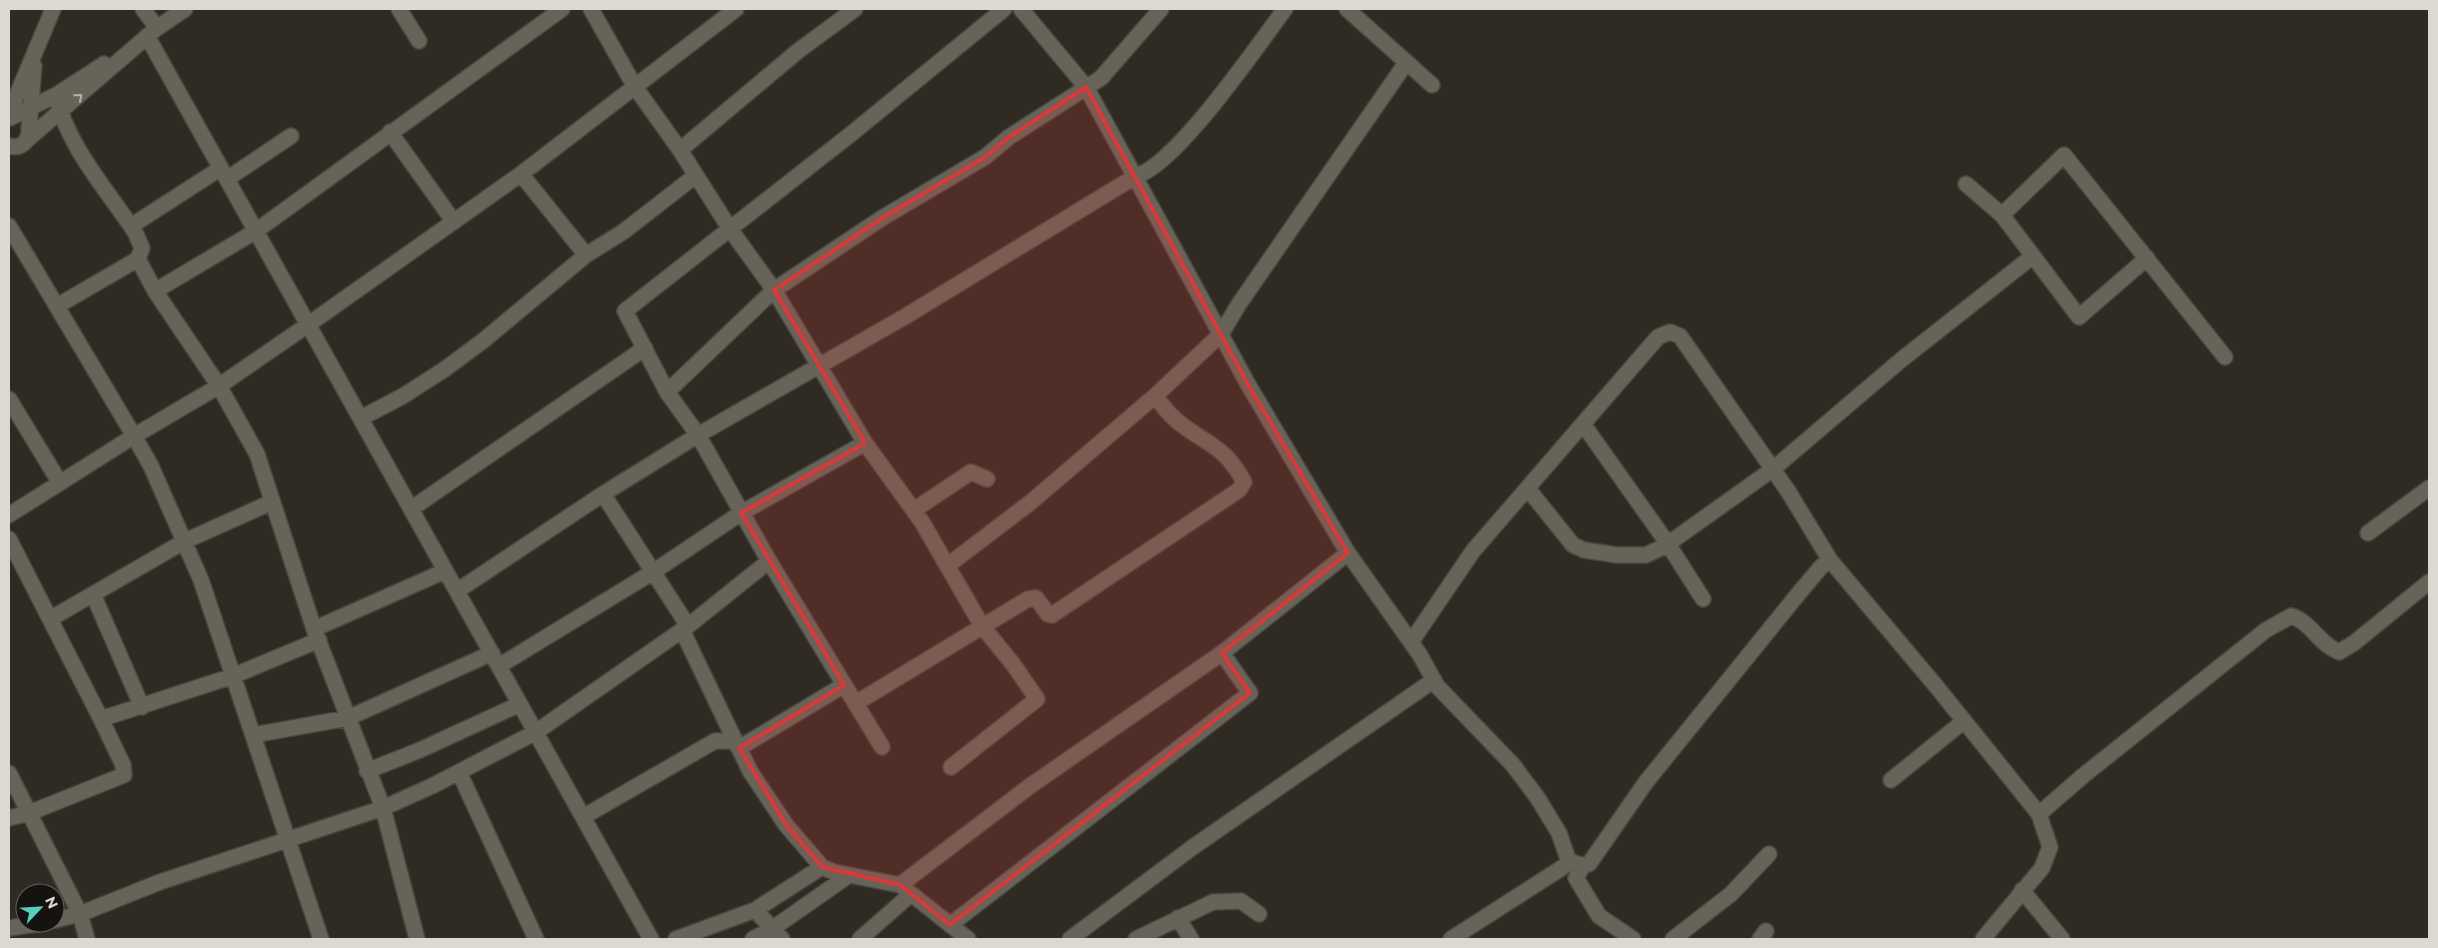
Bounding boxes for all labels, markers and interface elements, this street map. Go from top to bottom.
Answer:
one-way arrow [73,93,82,102]
north arrow [15,883,65,933]
text: N [41,894,62,911]

